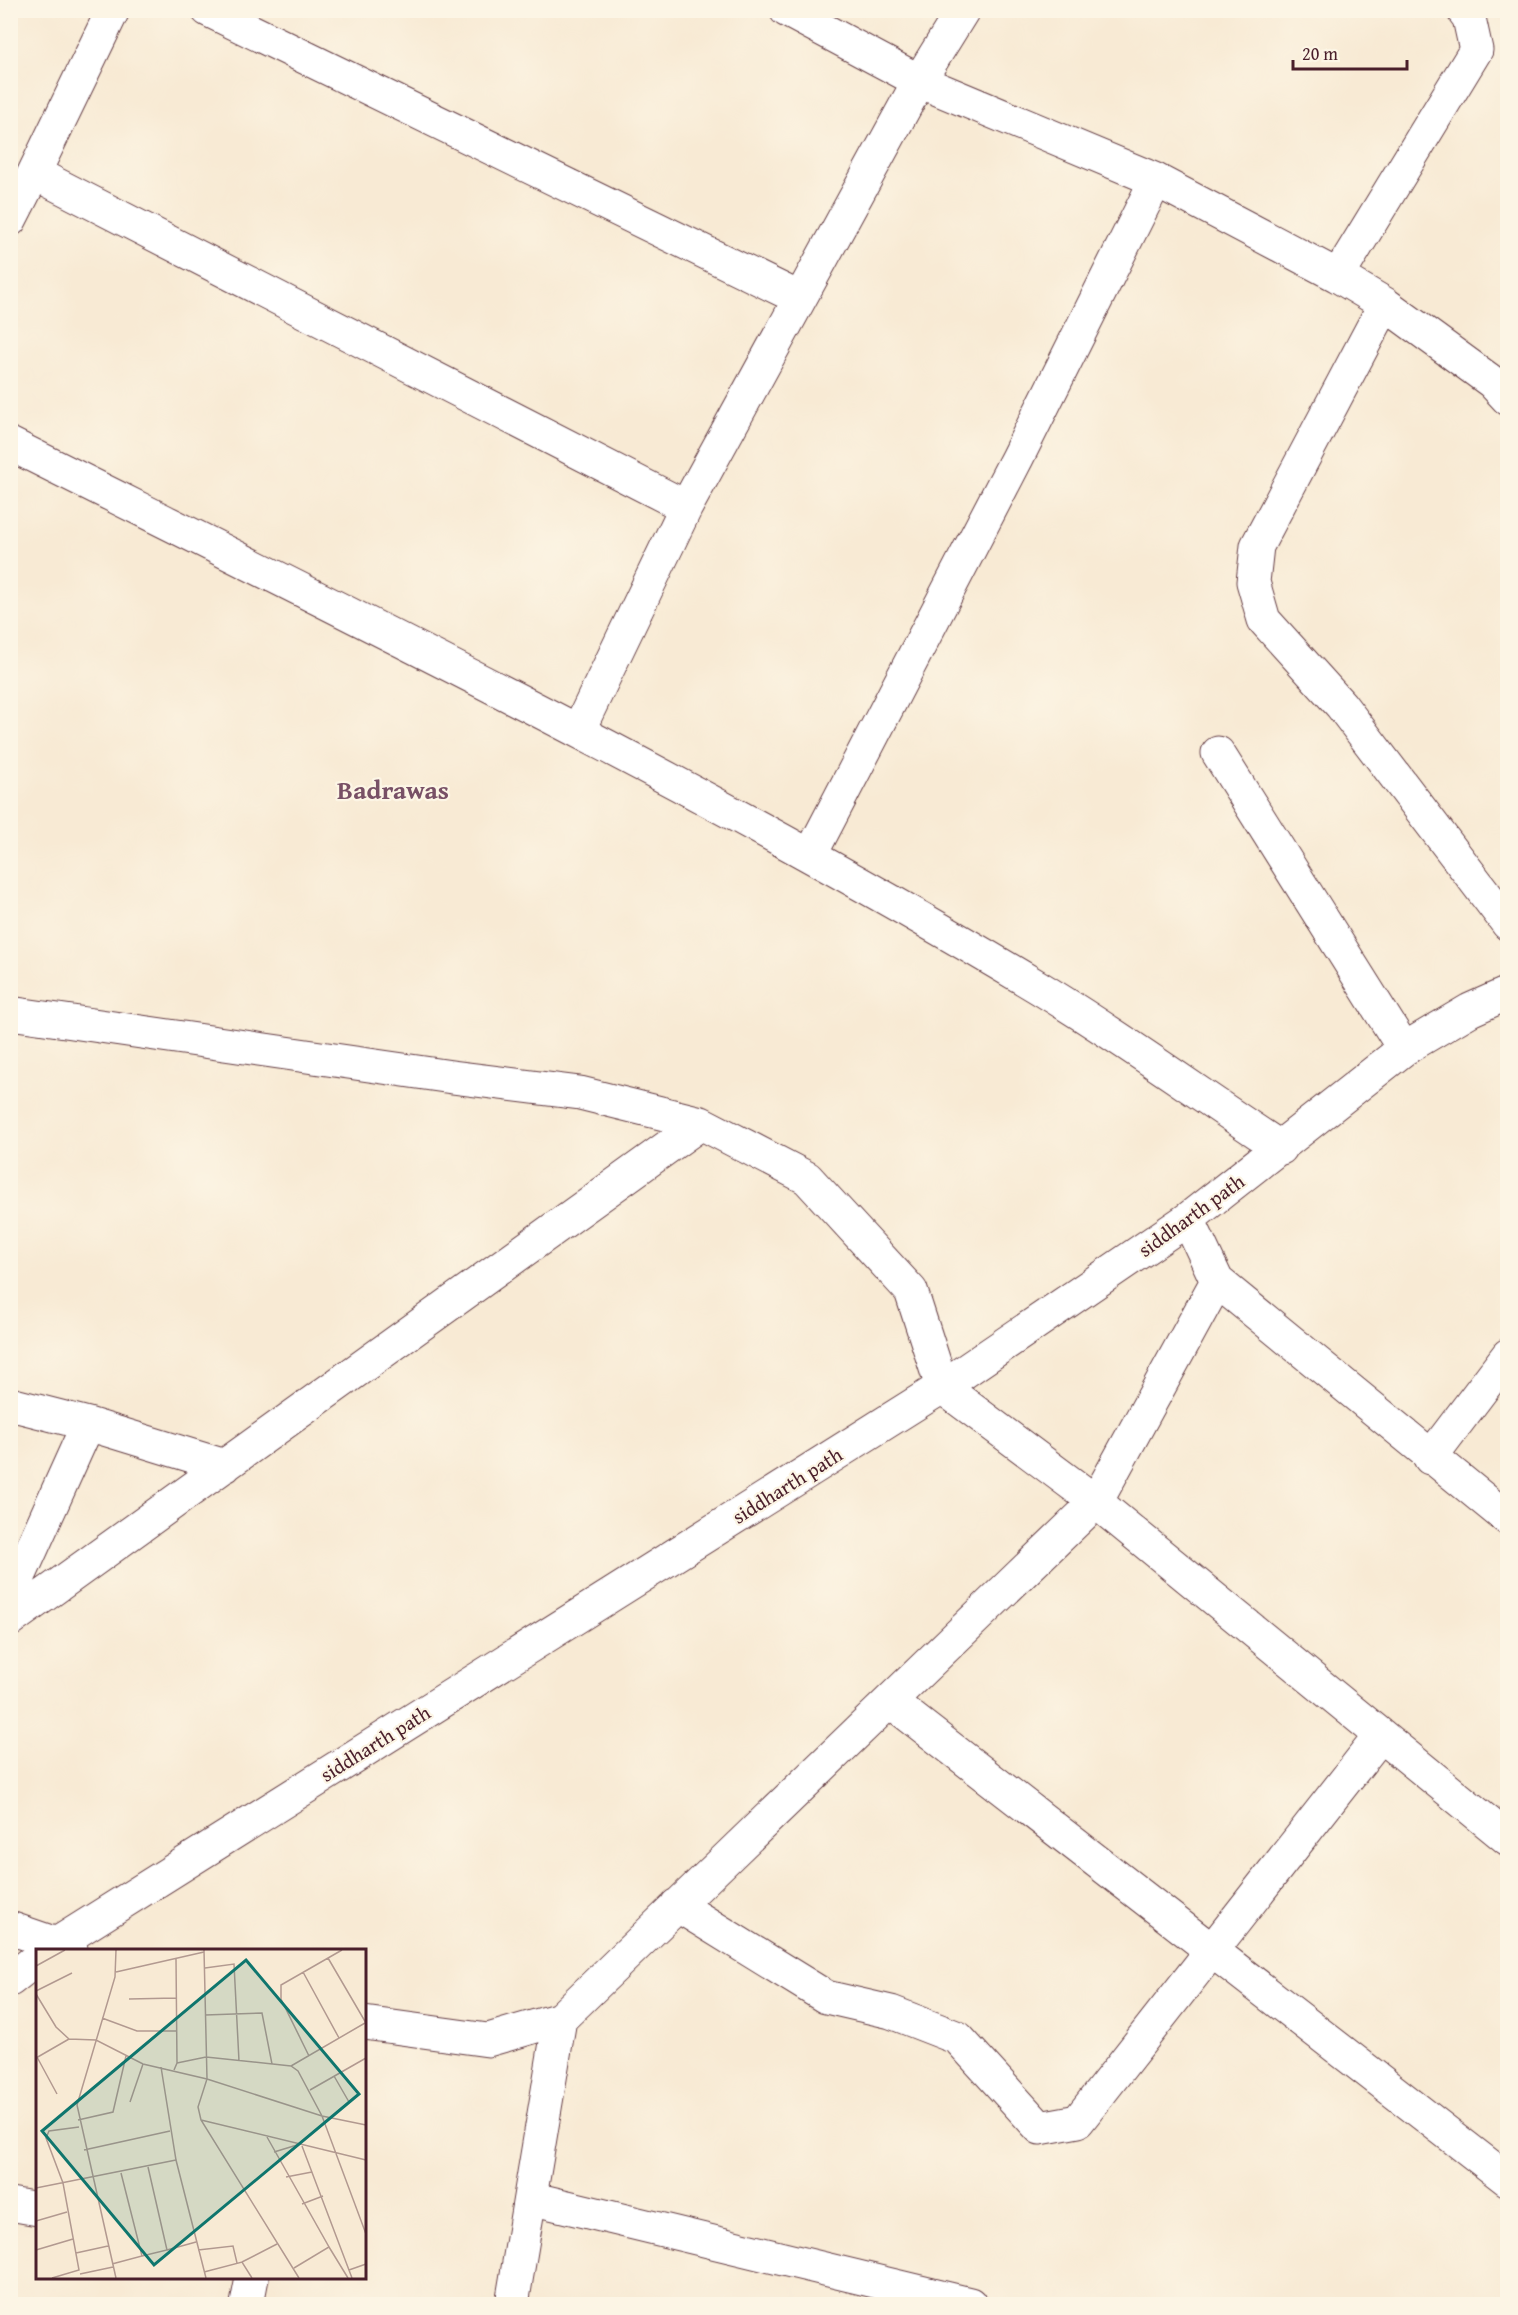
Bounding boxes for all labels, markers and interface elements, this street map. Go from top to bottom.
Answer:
scale bar [1293,33,1407,71]
text: 20 m [1302,40,1338,67]
district label: Badrawas [337,770,449,809]
street label: siddharth path [1132,1167,1250,1263]
street label: siddharth path [726,1440,848,1530]
street label: siddharth path [314,1698,436,1788]
inset map [36,1949,366,2279]

